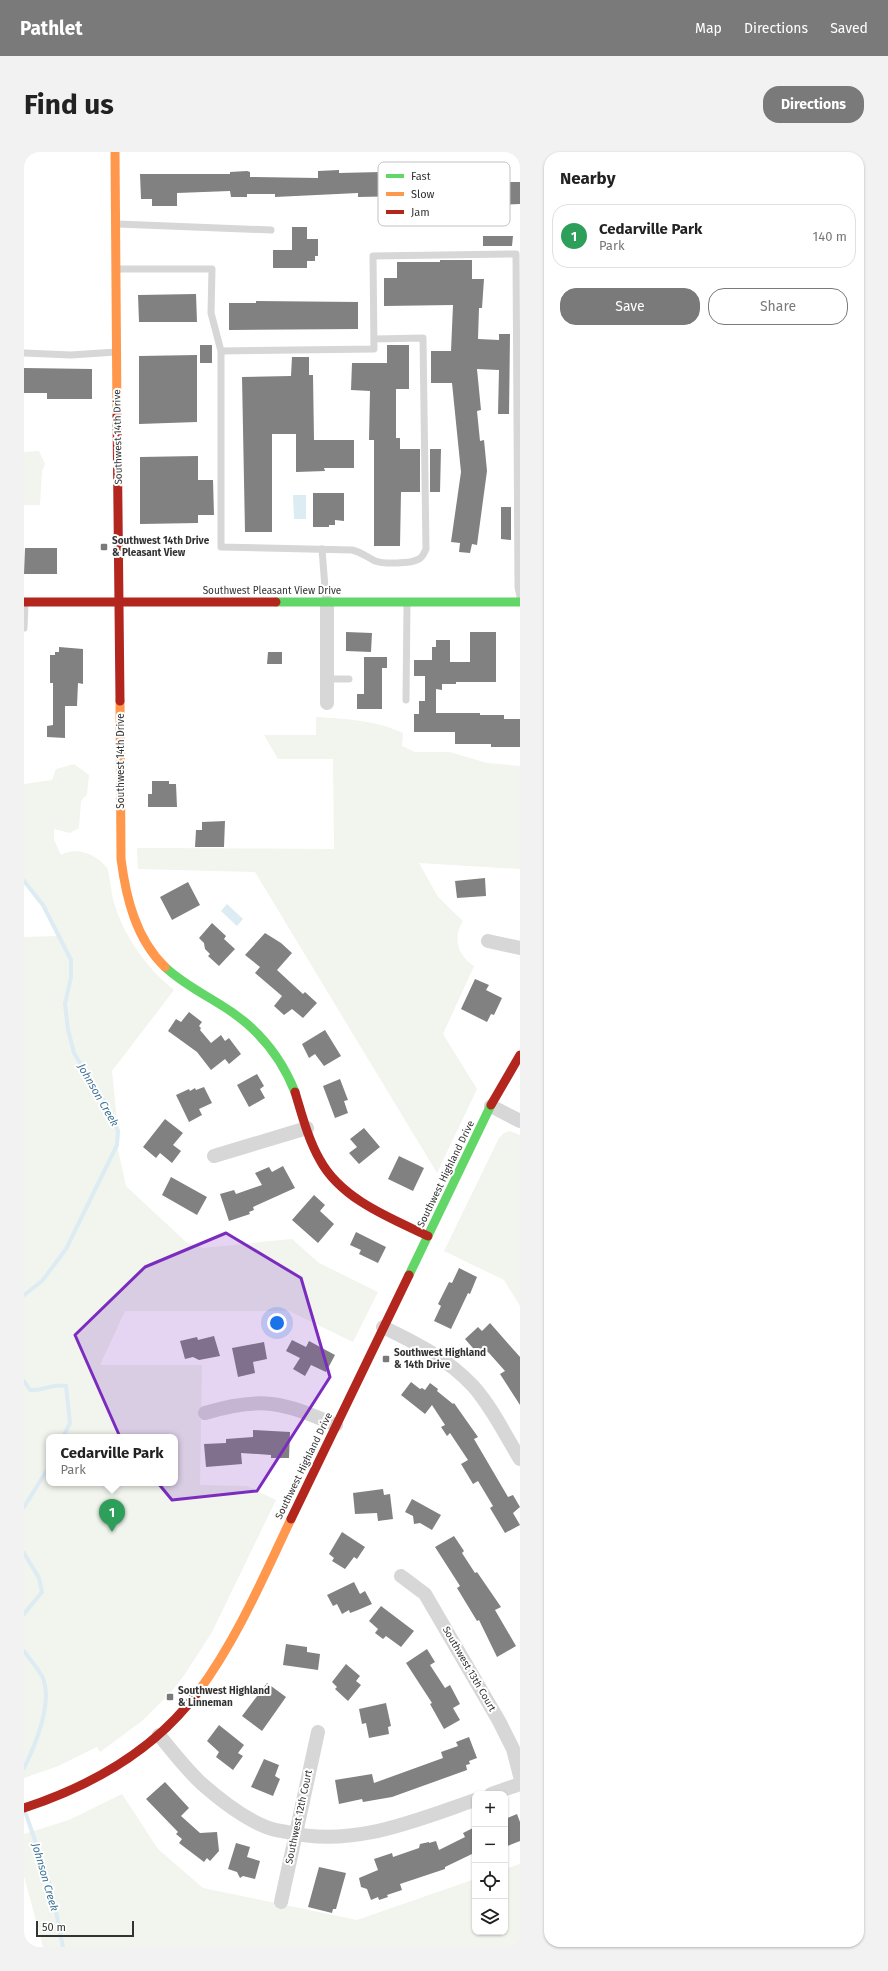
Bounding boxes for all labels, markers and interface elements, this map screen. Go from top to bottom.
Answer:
text: Pathlet [20,17,83,40]
text: Map [695,20,722,37]
text: Directions [744,20,808,37]
text: Saved [830,20,868,37]
button: Directions [763,86,864,123]
text: Find us [24,88,114,121]
legend [378,162,510,226]
text: Nearby [560,168,615,189]
text: Fast [411,170,431,183]
text: Slow [411,188,435,201]
text: Jam [411,206,430,219]
text: Cedarville Park [599,220,702,238]
text: 1 [571,229,577,244]
text: 140 m [813,229,847,244]
text: Park [599,238,625,253]
button: Save [560,288,700,325]
button: Share [708,288,848,325]
street label: Southwest 14th Drive [111,389,125,485]
place label: Southwest 14th Drive & Pleasant View [112,535,210,559]
marker: Southwest 14th Drive & Pleasant View [99,542,109,552]
street label: Southwest Pleasant View Drive [203,585,341,597]
street label: Southwest 14th Drive [115,713,127,809]
water label: Johnson Creek [74,1060,121,1129]
street label: Southwest Highland Drive [415,1119,477,1229]
your location [267,1313,287,1333]
place label: Southwest Highland & 14th Drive [394,1347,486,1371]
marker: Southwest Highland & 14th Drive [381,1354,391,1364]
street label: Southwest Highland Drive [273,1411,335,1521]
popup [46,1434,178,1486]
text: Cedarville Park [60,1444,164,1462]
text: Park [60,1462,86,1477]
pin: 1 [99,1499,125,1532]
street label: Southwest 13th Court [440,1624,498,1714]
place label: Southwest Highland & Linneman [178,1685,270,1709]
marker: Southwest Highland & Linneman [165,1692,175,1702]
street label: Southwest 12th Court [283,1768,315,1865]
map controls [472,1791,508,1935]
button: + [472,1791,508,1827]
button: − [472,1827,508,1863]
water label: Johnson Creek [29,1841,61,1913]
button: locate [472,1863,508,1899]
button: layers [472,1899,508,1935]
scale bar [36,1919,134,1938]
text: 50 m [42,1921,66,1934]

